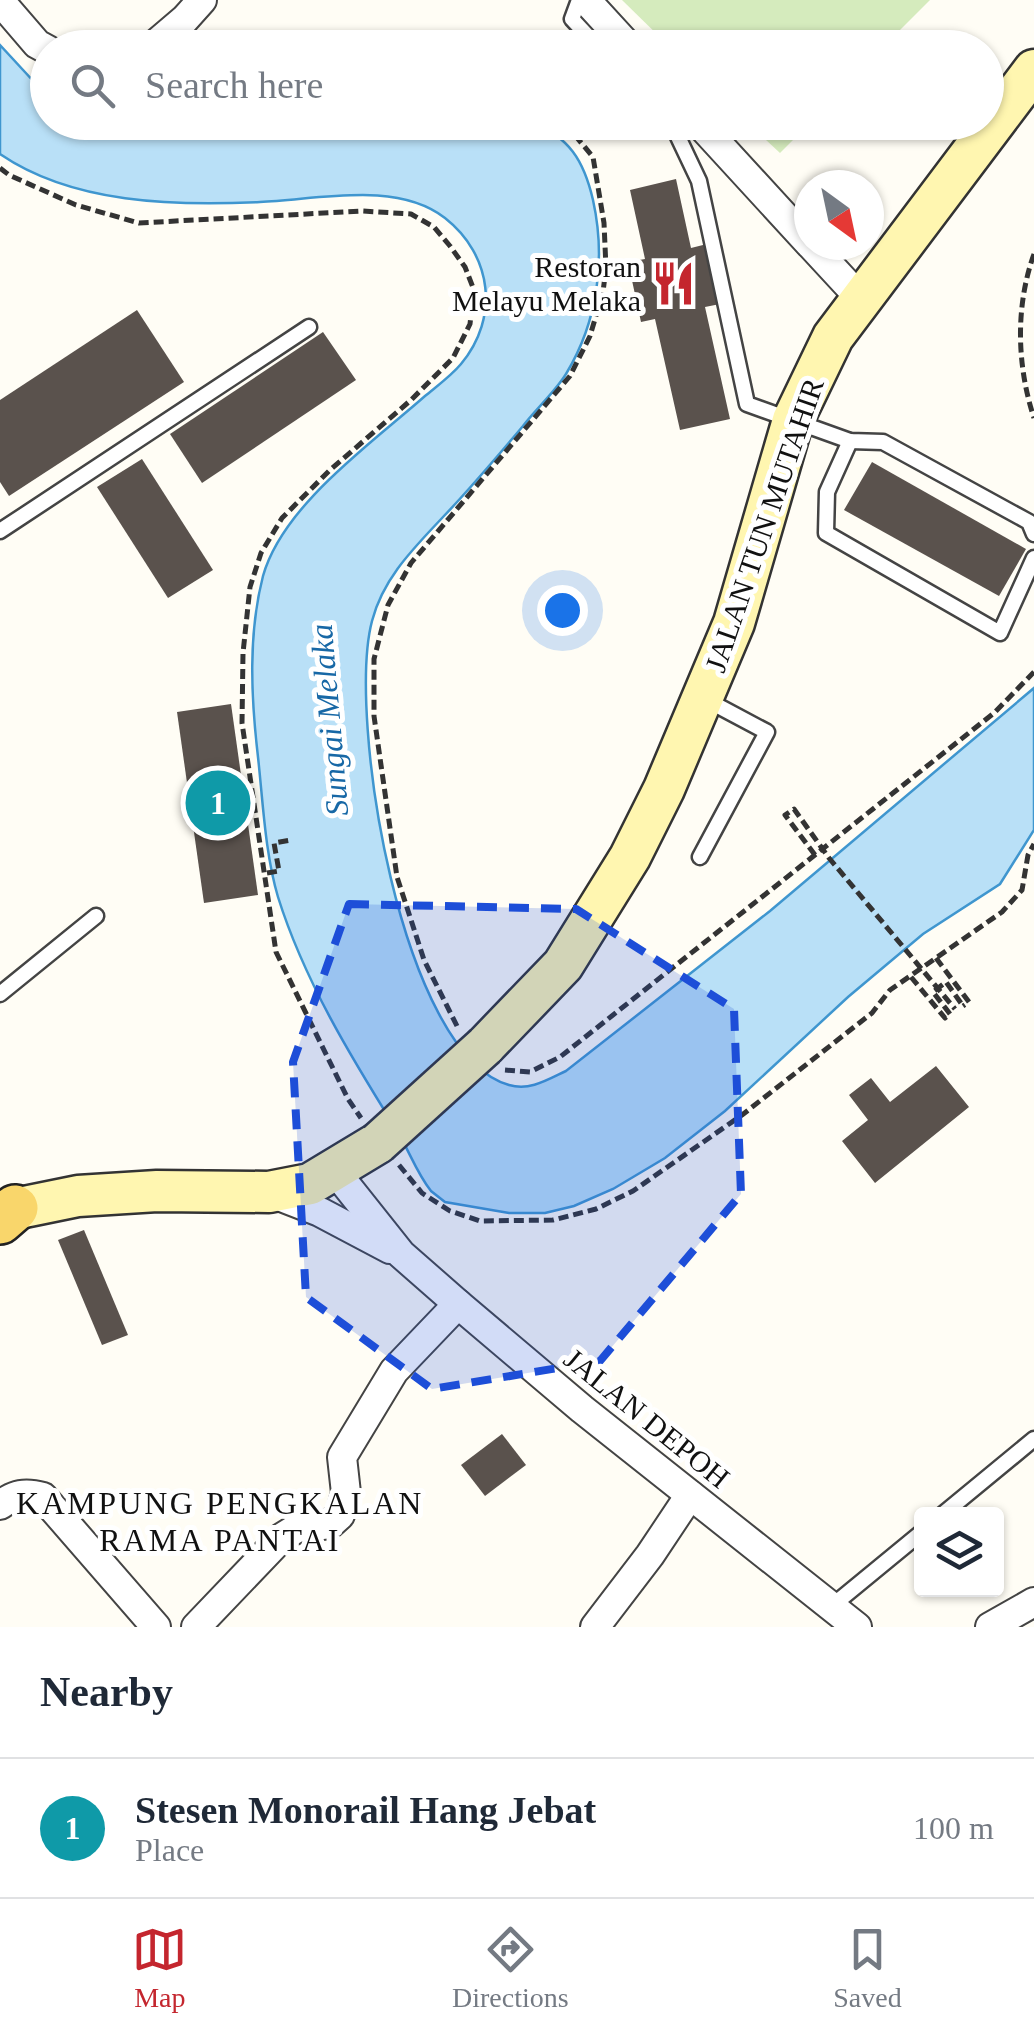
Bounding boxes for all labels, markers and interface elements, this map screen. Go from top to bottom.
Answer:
search box [30,30,1004,140]
icon: search [65,58,120,113]
text: Search here [145,64,323,106]
north arrow [794,170,884,260]
place label: Restoran Melayu Melaka [452,250,641,317]
restaurant icon: Restoran Melayu Melaka [650,259,698,307]
street label: JALAN TUN MUTAHIR [698,374,830,676]
your location [537,585,588,636]
water label: Sungai Melaka [303,622,355,818]
pin: 1 [186,766,250,840]
street label: JALAN DEPOH [558,1341,736,1495]
district label: KAMPUNG PENGKALAN RAMA PANTAI [16,1485,424,1558]
map controls [914,1507,1004,1597]
button: layers [914,1507,1004,1597]
text: Nearby [40,1669,173,1715]
text: Stesen Monorail Hang Jebat [135,1789,596,1831]
text: 1 [65,1810,81,1846]
text: 100 m [913,1810,994,1846]
text: Place [135,1832,204,1868]
tab: Map [132,1922,187,2014]
tab: Directions [452,1922,569,2014]
tab: Saved [833,1922,902,2014]

